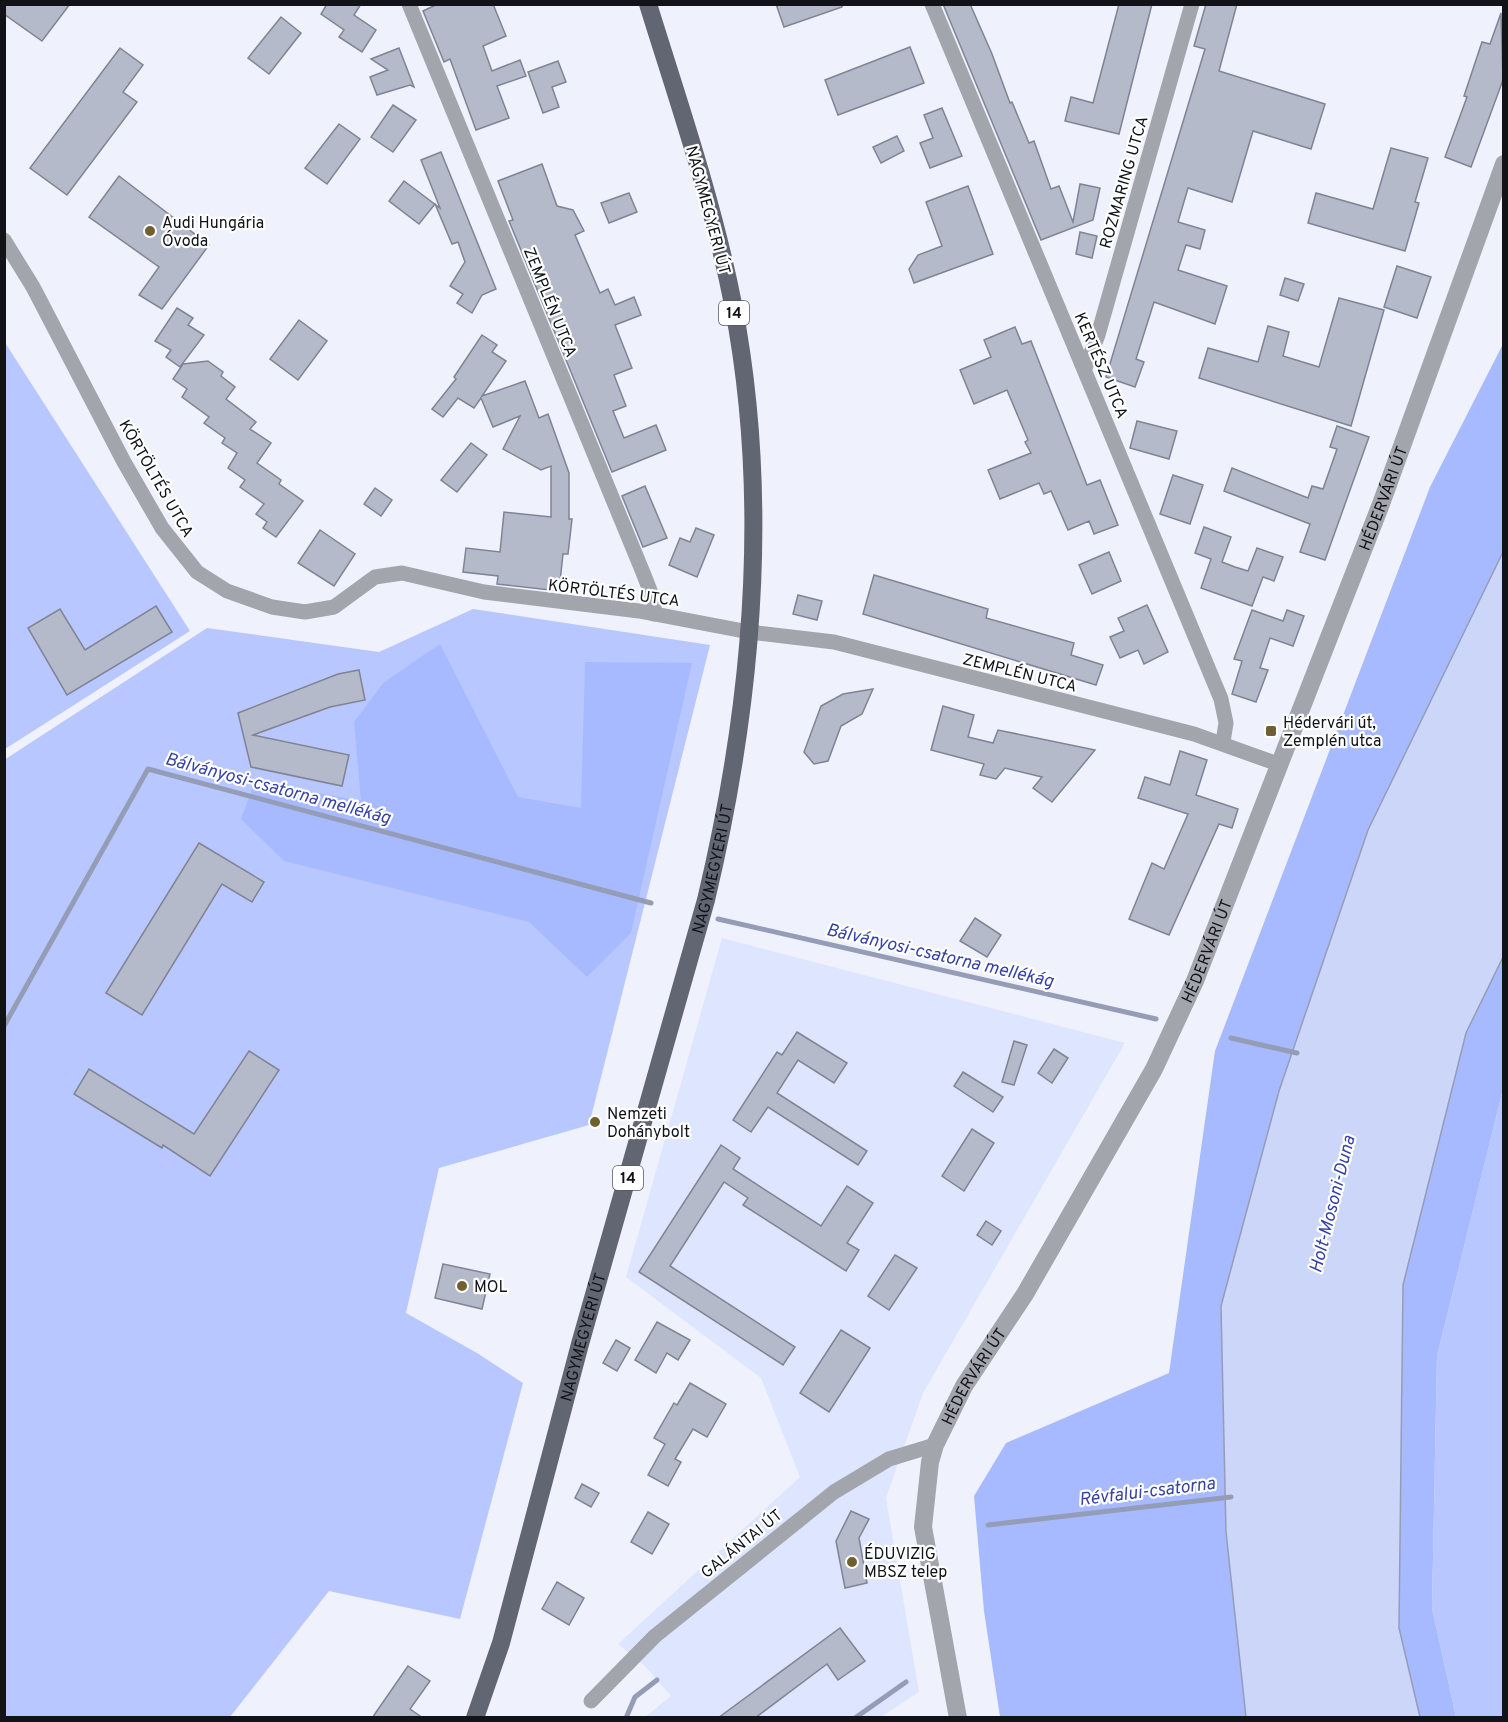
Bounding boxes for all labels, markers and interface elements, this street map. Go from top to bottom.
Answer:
street label: ROZMARING UTCA [1096,114,1153,251]
street label: NAGYMEGYERI ÚT [680,143,736,277]
place label: Audi Hungária Óvoda [162,214,264,252]
marker: Audi Hungária Óvoda [143,224,157,238]
street label: ZEMPLÉN UTCA [518,244,582,361]
road number: 14 [719,301,749,325]
street label: KERTÉSZ UTCA [1069,309,1133,422]
street label: KÖRTÖLTÉS UTCA [113,416,199,541]
street label: HÉDERVÁRI ÚT [1356,444,1413,554]
street label: KÖRTÖLTÉS UTCA [547,574,681,612]
street label: ZEMPLÉN UTCA [960,648,1079,698]
place label: Hédervári út, Zemplén utca [1283,714,1381,752]
marker: Hédervári út, Zemplén utca [1264,724,1278,738]
water label: Bálványosi-csatorna mellékág [162,748,393,831]
street label: NAGYMEGYERI ÚT [689,803,738,936]
street label: HÉDERVÁRI ÚT [1178,897,1238,1007]
water label: Bálványosi-csatorna mellékág [824,919,1056,994]
place label: Nemzeti Dohánybolt [607,1105,690,1143]
marker: Nemzeti Dohánybolt [588,1115,602,1129]
water label: Holt-Mosoni-Duna [1305,1133,1362,1275]
road number: 14 [613,1166,643,1190]
street label: NAGYMEGYERI ÚT [557,1271,612,1404]
place label: MOL [474,1278,507,1298]
marker: MOL [455,1279,469,1293]
street label: HÉDERVÁRI ÚT [938,1325,1012,1429]
water label: Révfalui-csatorna [1078,1473,1217,1512]
street label: GALÁNTAI ÚT [696,1504,787,1583]
place label: ÉDUVIZIG MBSZ telep [864,1543,947,1583]
marker: ÉDUVIZIG MBSZ telep [845,1555,859,1569]

